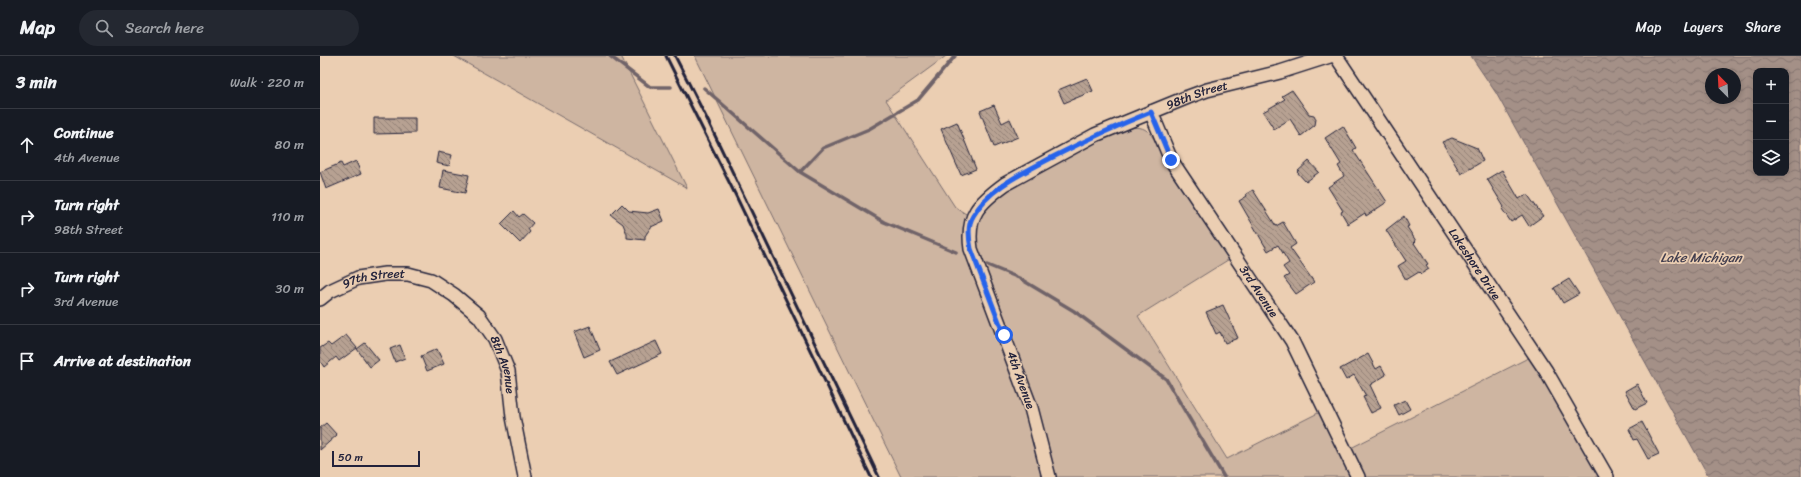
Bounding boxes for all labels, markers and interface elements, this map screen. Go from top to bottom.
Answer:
search box [79,10,359,46]
text: Map [20,11,55,44]
text: Search here [125,15,204,41]
text: Map [1636,15,1661,40]
text: Layers [1683,15,1723,40]
text: Share [1745,15,1781,40]
icon: search [93,17,115,39]
text: 3 min [16,67,57,97]
north arrow [1705,68,1741,104]
map controls [1753,68,1789,176]
button: + [1753,68,1789,104]
text: Walk · 220 m [230,71,304,94]
street label: 98th Street [1162,74,1230,116]
button: − [1753,104,1789,140]
text: Continue [54,120,114,146]
text: 80 m [275,133,304,156]
icon: ahead [16,134,38,156]
button: layers [1753,140,1789,176]
text: 4th Avenue [54,146,120,169]
route end [1162,151,1180,169]
text: Turn right [54,192,119,218]
text: 110 m [271,205,304,228]
icon: right [16,206,38,228]
text: 98th Street [54,218,123,241]
street label: Lakeshore Drive [1443,223,1507,305]
water label: Lake Michigan [1660,246,1744,269]
street label: 3rd Avenue [1233,261,1285,322]
street label: 97th Street [338,263,405,295]
text: Turn right [54,264,119,290]
text: 30 m [275,277,304,300]
icon: right [16,278,38,300]
text: 3rd Avenue [54,290,118,313]
route start [995,326,1013,344]
street label: 8th Avenue [484,332,521,395]
text: Arrive at destination [54,348,191,374]
street label: 4th Avenue [1000,348,1042,412]
icon: arrive [16,350,38,372]
text: 50 m [338,448,363,467]
scale bar [332,449,420,468]

